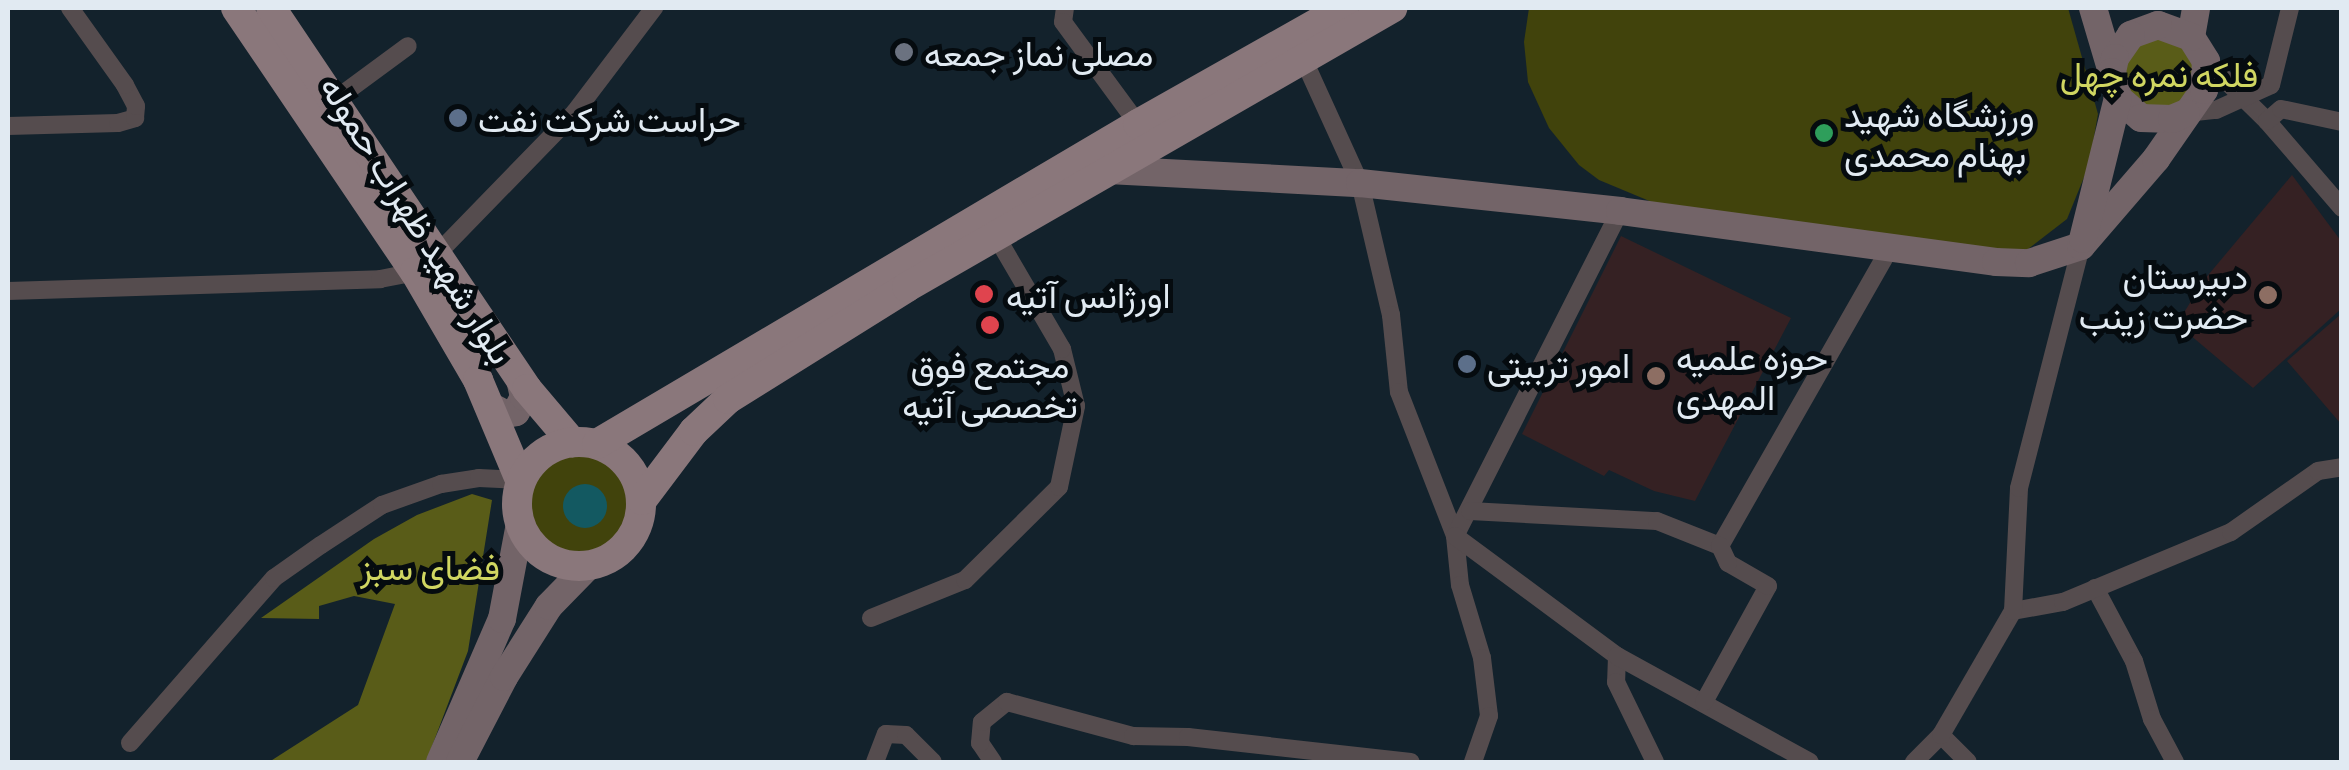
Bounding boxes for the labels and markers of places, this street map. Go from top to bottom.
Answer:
place label: مصلی نماز جمعه [924,31,1153,73]
marker: مصلی نماز جمعه [893,41,915,63]
place label: ورزشگاه شهید بهنام محمدی [1844,92,2035,174]
place label: حراست شرکت نفت [478,97,741,139]
marker: حراست شرکت نفت [447,107,469,129]
marker: ورزشگاه شهید بهنام محمدی [1813,122,1835,144]
place label: دبیرستان حضرت زینب [2079,254,2248,336]
place label: اورژانس آتیه [1006,273,1171,315]
marker: اورژانس آتیه [971,281,997,307]
marker: دبیرستان حضرت زینب [2257,284,2279,306]
marker: مجتمع فوق تخصصی آتیه [977,312,1003,338]
place label: حوزه علمیه المهدی [1676,335,1828,417]
place label: مجتمع فوق تخصصی آتیه [902,343,1078,425]
place label: امور تربیتی [1487,343,1630,385]
marker: امور تربیتی [1456,353,1478,375]
marker: حوزه علمیه المهدی [1645,365,1667,387]

